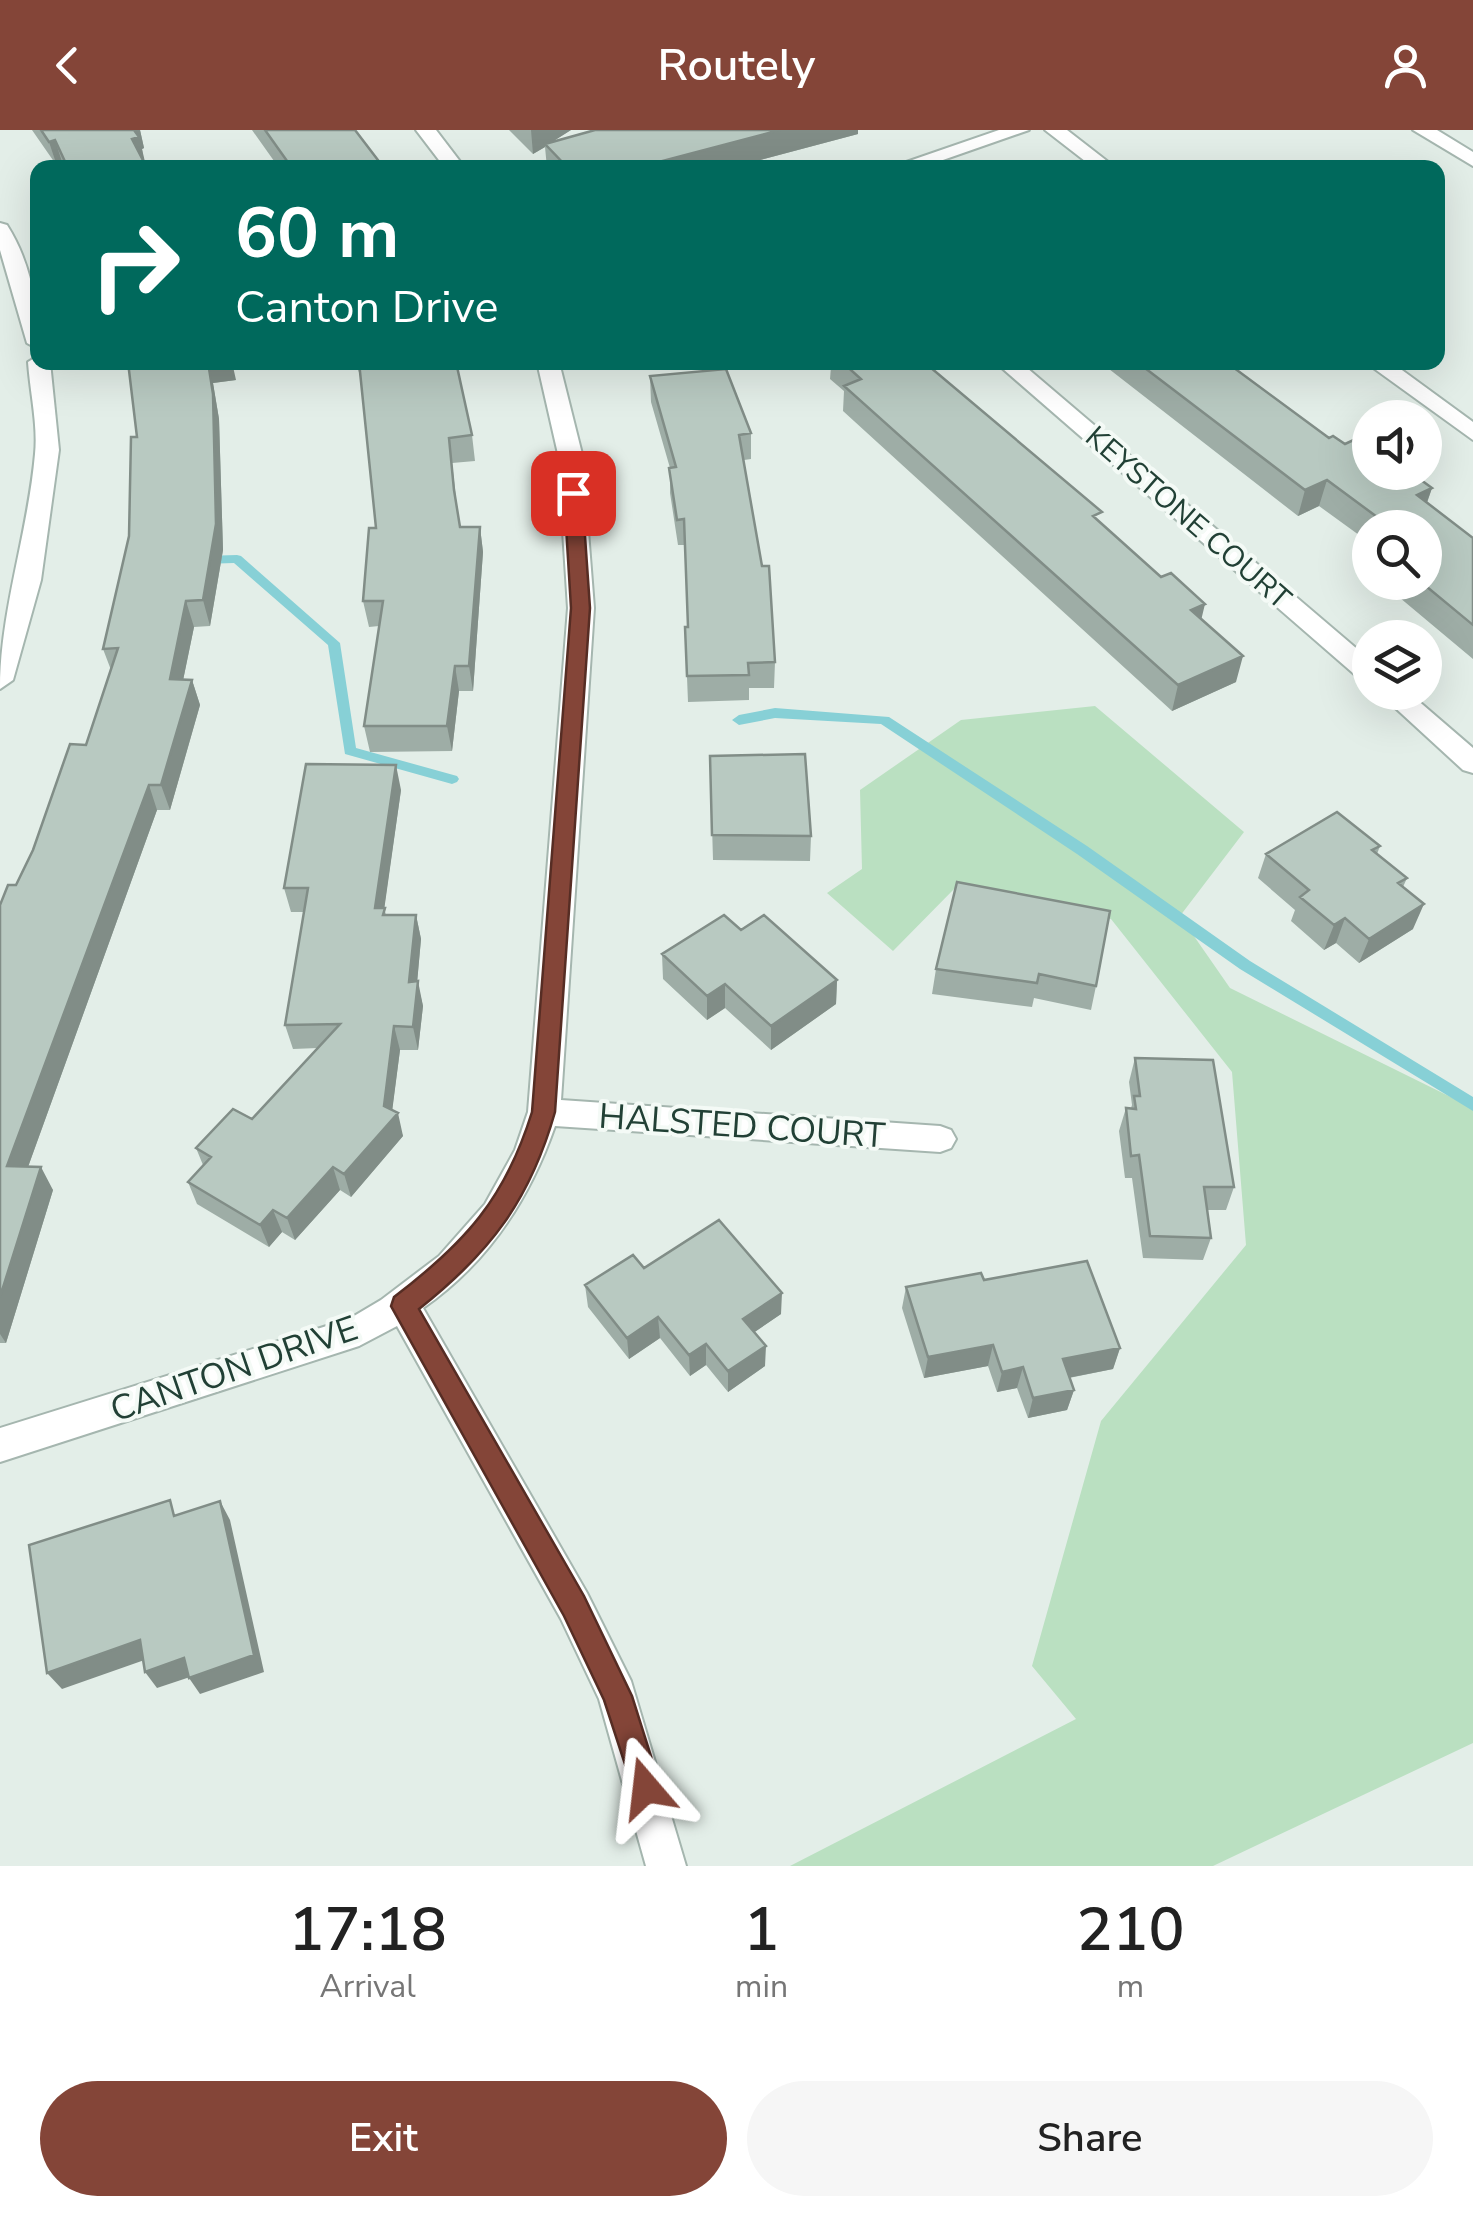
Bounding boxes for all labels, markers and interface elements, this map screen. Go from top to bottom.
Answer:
text: Routely [658,35,815,96]
icon: back [40,38,95,93]
icon: person [1378,38,1433,93]
text: 60 m [235,186,399,282]
icon: right [70,200,200,330]
text: Canton Drive [235,277,498,338]
map controls [1352,400,1442,710]
button: sound [1352,400,1442,490]
street label: KEYSTONE COURT [1076,417,1300,619]
pin [531,451,616,536]
icon: arrive [546,466,601,521]
button: search [1352,510,1442,600]
button: layers [1352,620,1442,710]
street label: HALSTED COURT [597,1093,887,1159]
street label: CANTON DRIVE [104,1305,364,1433]
position arrow [594,1736,698,1840]
text: 17:18 [288,1889,447,1971]
text: 1 [744,1889,780,1971]
text: 210 [1077,1889,1185,1971]
text: Arrival [319,1965,416,2008]
text: min [735,1965,788,2008]
text: m [1117,1965,1144,2008]
button: Exit [40,2081,727,2196]
button: Share [747,2081,1433,2196]

